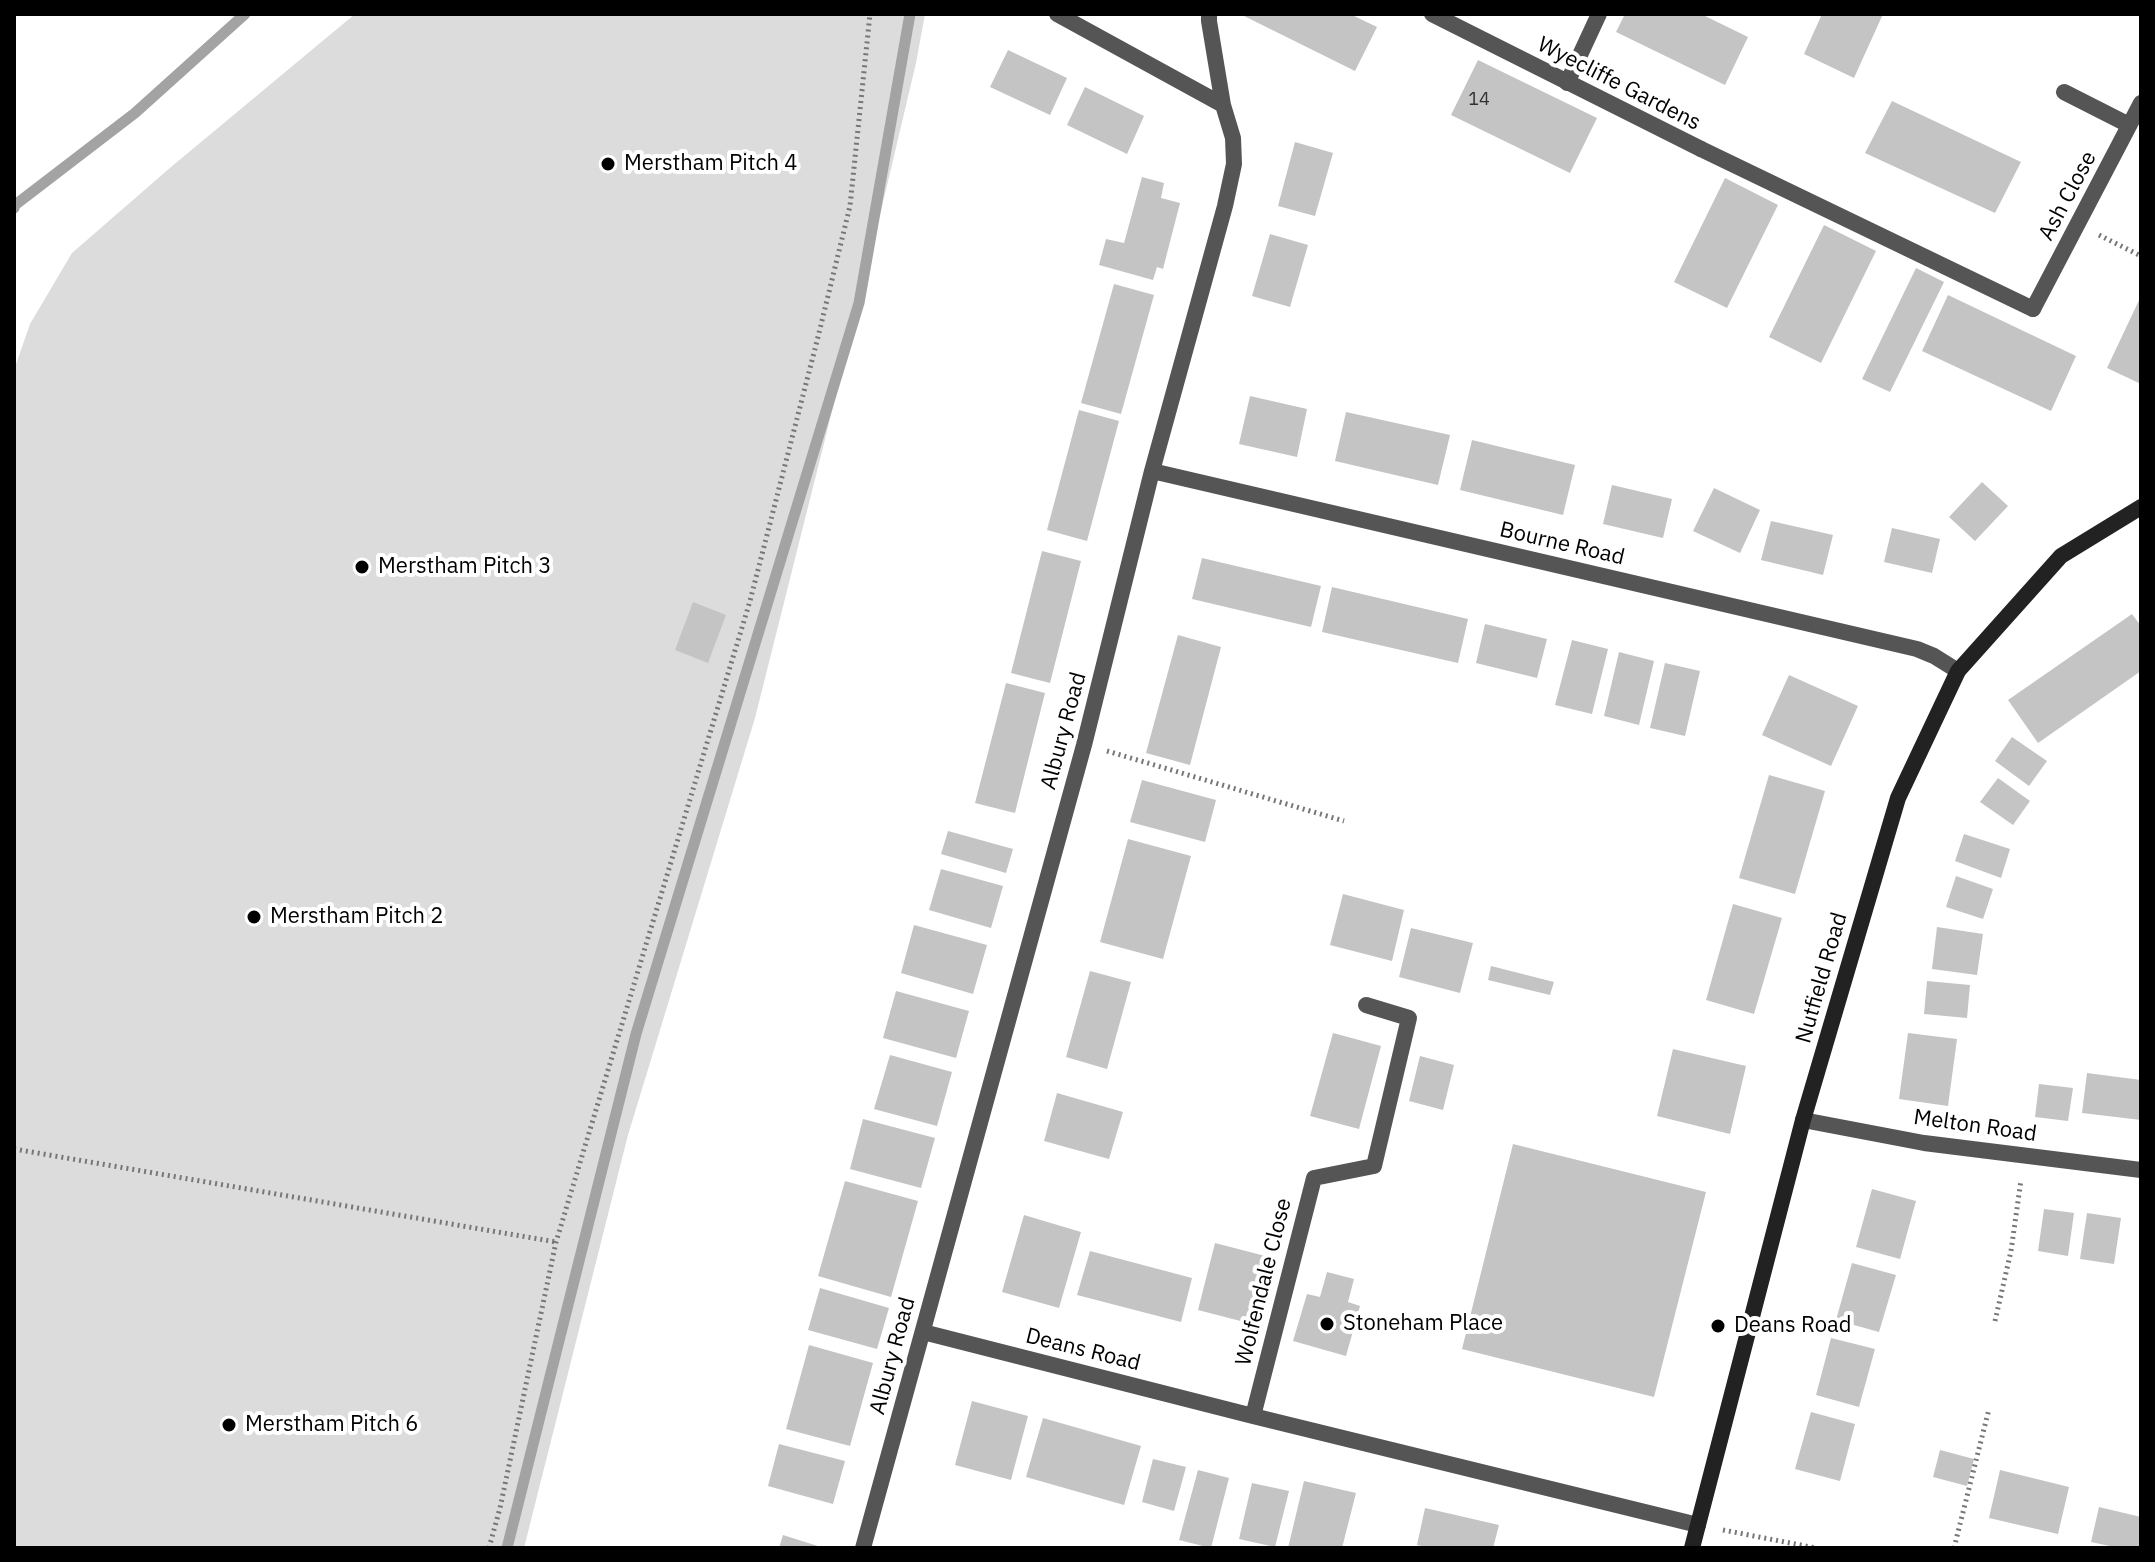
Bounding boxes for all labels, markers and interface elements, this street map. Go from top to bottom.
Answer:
street label: Wyecliffe Gardens [1533,31,1705,137]
house number: 14 [1468,89,1490,111]
street label: Ash Close [2034,147,2102,245]
place label: Merstham Pitch 4 [624,151,797,177]
marker: Merstham Pitch 4 [599,155,617,173]
street label: Bourne Road [1497,517,1627,571]
place label: Merstham Pitch 3 [378,554,551,580]
marker: Merstham Pitch 3 [353,558,371,576]
street label: Albury Road [1036,669,1092,793]
place label: Merstham Pitch 2 [270,904,443,930]
marker: Merstham Pitch 2 [245,908,263,926]
street label: Nutfield Road [1791,910,1853,1046]
street label: Melton Road [1912,1104,2038,1148]
street label: Wolfendale Close [1230,1196,1298,1368]
street label: Albury Road [865,1294,921,1418]
place label: Stoneham Place [1343,1311,1503,1337]
place label: Deans Road [1734,1313,1852,1339]
marker: Stoneham Place [1318,1315,1336,1333]
marker: Deans Road [1709,1317,1727,1335]
street label: Deans Road [1023,1323,1143,1377]
place label: Merstham Pitch 6 [245,1412,418,1438]
marker: Merstham Pitch 6 [220,1416,238,1434]

